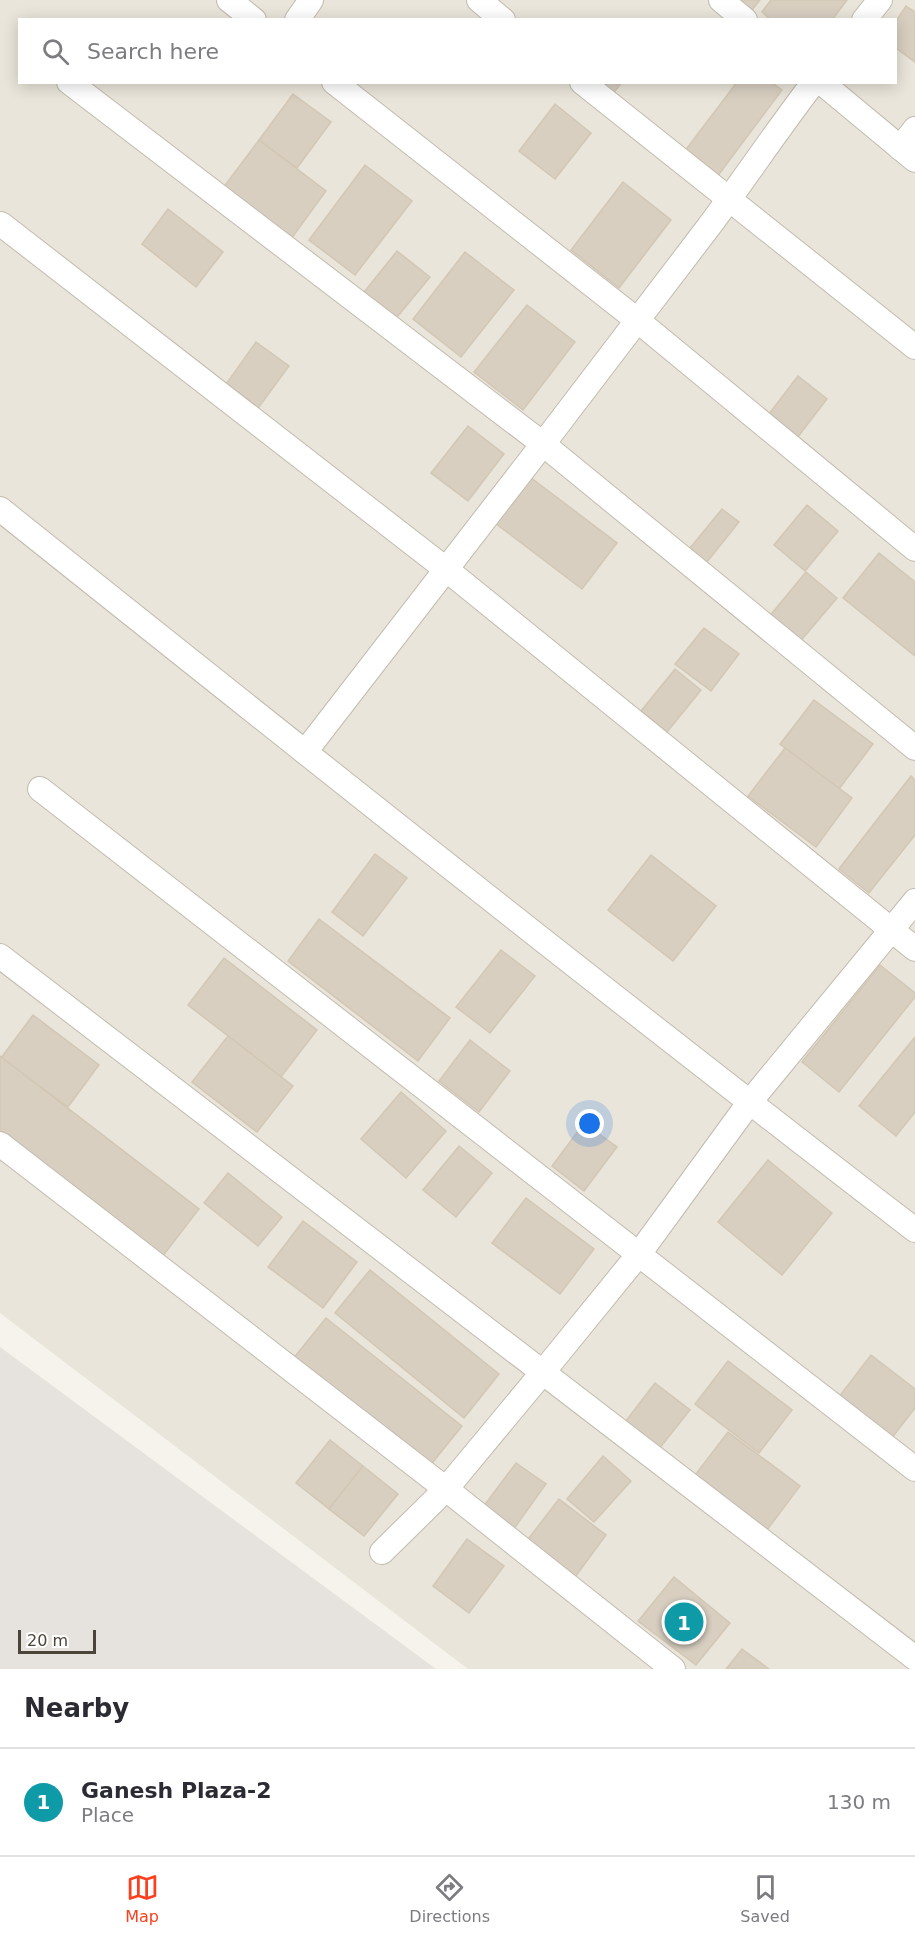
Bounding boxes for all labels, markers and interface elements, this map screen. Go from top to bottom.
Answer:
search box [18,18,897,84]
icon: search [39,35,72,68]
text: Search here [87,39,219,64]
your location [575,1109,604,1138]
pin: 1 [664,1600,704,1644]
scale bar [18,1627,96,1654]
text: 20 m [27,1631,68,1650]
text: Nearby [24,1693,129,1723]
text: Ganesh Plaza-2 [81,1778,272,1803]
text: 1 [37,1790,50,1814]
text: 130 m [827,1790,891,1814]
text: Place [81,1803,134,1827]
tab: Map [125,1871,159,1926]
tab: Directions [409,1871,490,1926]
tab: Saved [740,1871,790,1926]

